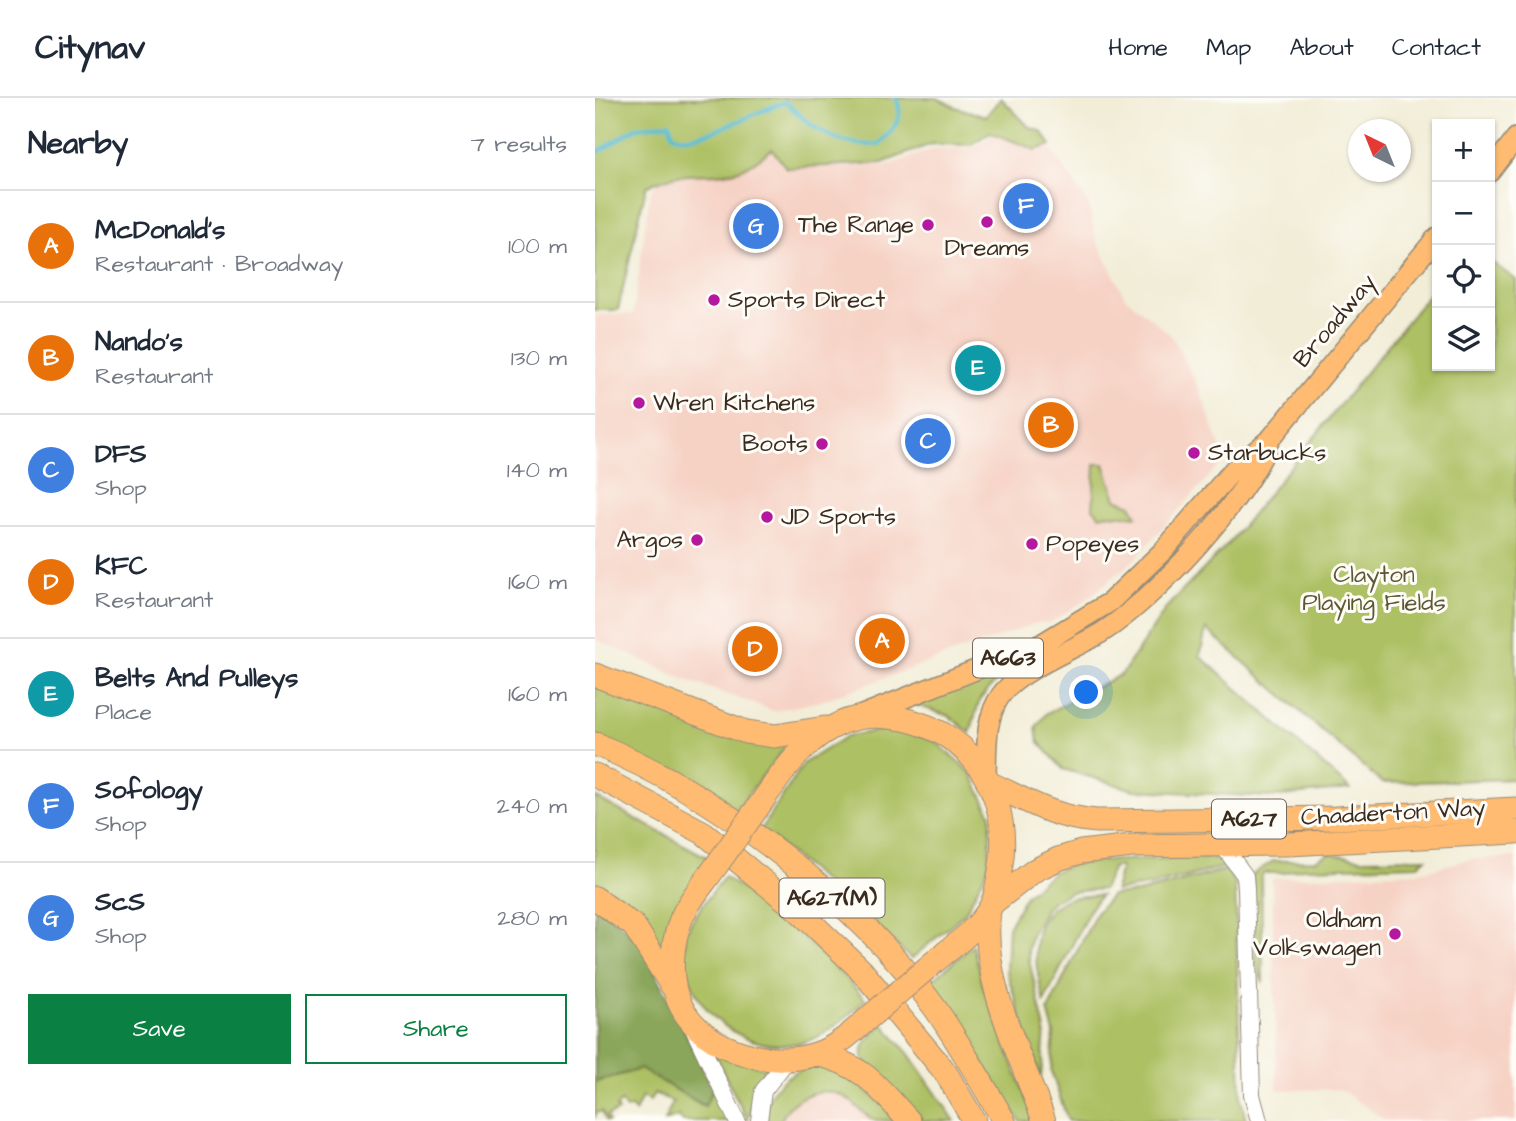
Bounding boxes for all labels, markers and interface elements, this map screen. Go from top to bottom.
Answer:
text: Citynav [35,25,145,71]
text: Home [1108,31,1168,65]
text: Map [1206,31,1251,65]
text: About [1289,31,1354,65]
text: Contact [1392,31,1481,65]
north arrow [1348,119,1411,182]
map controls [1432,119,1495,371]
button: + [1432,119,1495,182]
text: Nearby [28,123,128,165]
text: 7 results [471,128,567,160]
pin: F [1003,180,1049,232]
button: − [1432,182,1495,245]
pin: G [733,200,779,252]
place label: The Range [798,208,914,243]
text: McDonald's [95,212,225,248]
marker: Dreams [979,214,995,230]
marker: The Range [920,217,936,233]
text: A [44,230,58,262]
text: 100 m [508,230,567,262]
place label: Dreams [945,231,1029,265]
button: locate [1432,245,1495,308]
text: Restaurant · Broadway [95,248,343,280]
street label: Broadway [1286,267,1385,376]
place label: Sports Direct [728,283,885,317]
marker: Sports Direct [706,292,722,308]
button: layers [1432,308,1495,371]
text: Nando's [95,324,183,360]
text: B [43,342,59,374]
text: 130 m [511,342,567,374]
pin: E [955,342,1001,394]
text: Restaurant [95,360,213,392]
place label: Wren Kitchens [653,386,815,420]
marker: Wren Kitchens [631,395,647,411]
pin: B [1028,399,1074,451]
pin: C [905,415,951,467]
place label: Boots [742,427,808,461]
text: DFS [95,436,147,472]
marker: Boots [814,436,830,452]
place label: Starbucks [1208,436,1326,470]
marker: Starbucks [1186,445,1202,461]
text: C [43,454,59,486]
text: 140 m [507,454,567,486]
text: Shop [95,472,147,504]
place label: JD Sports [781,500,896,534]
marker: JD Sports [759,509,775,525]
place label: Argos [616,523,683,558]
place label: Popeyes [1046,527,1139,562]
marker: Argos [689,532,705,548]
marker: Popeyes [1024,536,1040,552]
text: KFC [95,548,147,584]
park label: Clayton Playing Fields [1302,558,1446,621]
text: D [44,566,58,598]
text: 160 m [508,566,567,598]
text: Restaurant [95,584,213,616]
pin: A [859,615,905,667]
pin: D [732,623,778,675]
road number: A663 [973,638,1043,678]
text: Belts And Pulleys [95,660,298,696]
your location [1069,675,1103,709]
text: E [44,678,58,710]
text: 160 m [508,678,567,710]
text: Place [95,696,152,728]
text: Sofology [95,772,203,808]
text: F [43,790,59,822]
text: 240 m [497,790,567,822]
street label: Chadderton Way [1300,791,1486,836]
road number: A627 [1212,800,1286,838]
text: Shop [95,808,147,840]
road number: A627(M) [779,878,885,918]
text: ScS [95,884,145,920]
text: G [43,902,59,934]
text: 280 m [497,902,567,934]
place label: Oldham Volkswagen [1253,903,1381,966]
text: Shop [95,920,147,952]
marker: Oldham Volkswagen [1387,926,1403,942]
button: Save [28,994,291,1064]
button: Share [305,994,567,1064]

